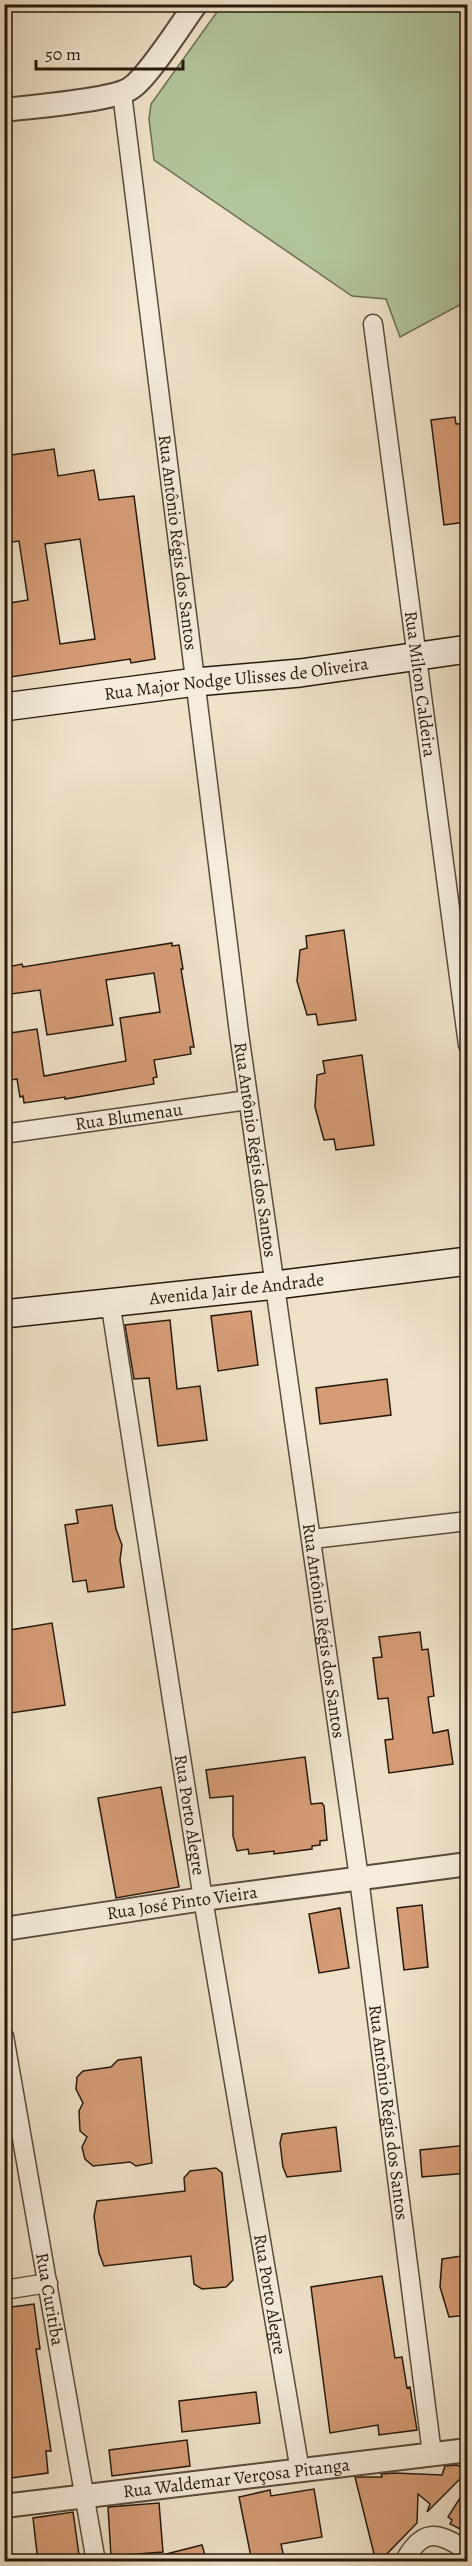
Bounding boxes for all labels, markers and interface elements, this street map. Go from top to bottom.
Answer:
scale bar [36,33,183,71]
text: 50 m [45,42,81,66]
street label: Rua Antônio Régis dos Santos [153,433,203,652]
street label: Rua Milton Caldeira [399,609,442,759]
street label: Rua Major Nodge Ulisses de Oliveira [103,651,371,706]
street label: Rua Antônio Régis dos Santos [228,1040,283,1259]
street label: Rua Blumenau [74,1097,184,1136]
street label: Avenida Jair de Andrade [147,1267,325,1311]
street label: Rua Antônio Régis dos Santos [297,1522,351,1740]
street label: Rua Porto Alegre [169,1753,211,1877]
street label: Rua José Pinto Vieira [105,1880,259,1925]
street label: Rua Antônio Régis dos Santos [363,2003,414,2222]
street label: Rua Porto Alegre [248,2232,292,2356]
street label: Rua Curitiba [30,2251,70,2348]
street label: Rua Waldemar Verçosa Pitanga [122,2452,352,2504]

